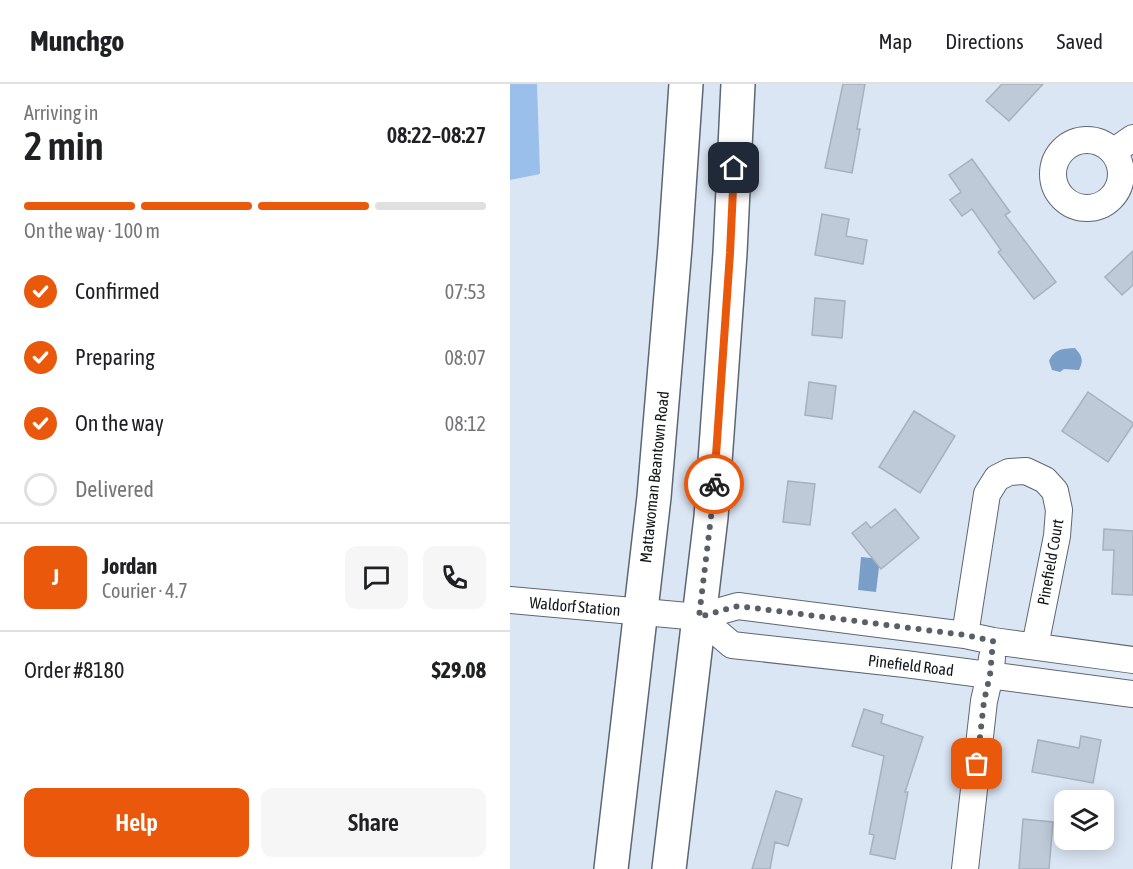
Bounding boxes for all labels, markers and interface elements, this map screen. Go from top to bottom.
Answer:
text: Munchgo [30,25,124,57]
text: Map [878,29,912,53]
text: Directions [945,29,1024,53]
text: Saved [1057,29,1103,53]
text: Arriving in [24,101,98,124]
text: 08:22–08:27 [387,122,486,148]
text: 2 min [24,124,104,168]
pin [708,142,759,193]
icon: home [717,151,750,184]
text: On the way · 100 m [24,219,160,242]
icon: check [24,275,57,308]
text: Confirmed [75,278,160,304]
text: 07:53 [445,280,486,303]
icon: check [24,341,57,374]
text: Preparing [75,344,155,370]
text: 08:07 [444,346,486,369]
street label: Mattawoman Beantown Road [636,390,672,564]
icon: check [24,407,57,440]
text: On the way [75,410,164,436]
text: 08:12 [445,412,486,435]
courier [684,454,744,514]
icon: bike [698,468,731,501]
text: Delivered [75,476,154,502]
street label: Pinefield Court [1034,517,1066,606]
button: chat [345,546,408,609]
button: phone [423,546,486,609]
text: Jordan [102,553,157,579]
text: J [52,564,59,590]
text: Courier · 4.7 [102,579,188,602]
street label: Waldorf Station [529,593,621,619]
street label: Pinefield Road [867,651,955,679]
text: Order #8180 [24,657,124,683]
text: $29.08 [431,657,486,683]
pin [951,738,1002,789]
icon: bag [960,747,993,780]
button: Help [24,788,249,857]
button: Share [261,788,486,857]
map controls [1054,790,1114,850]
button: layers [1054,790,1114,850]

